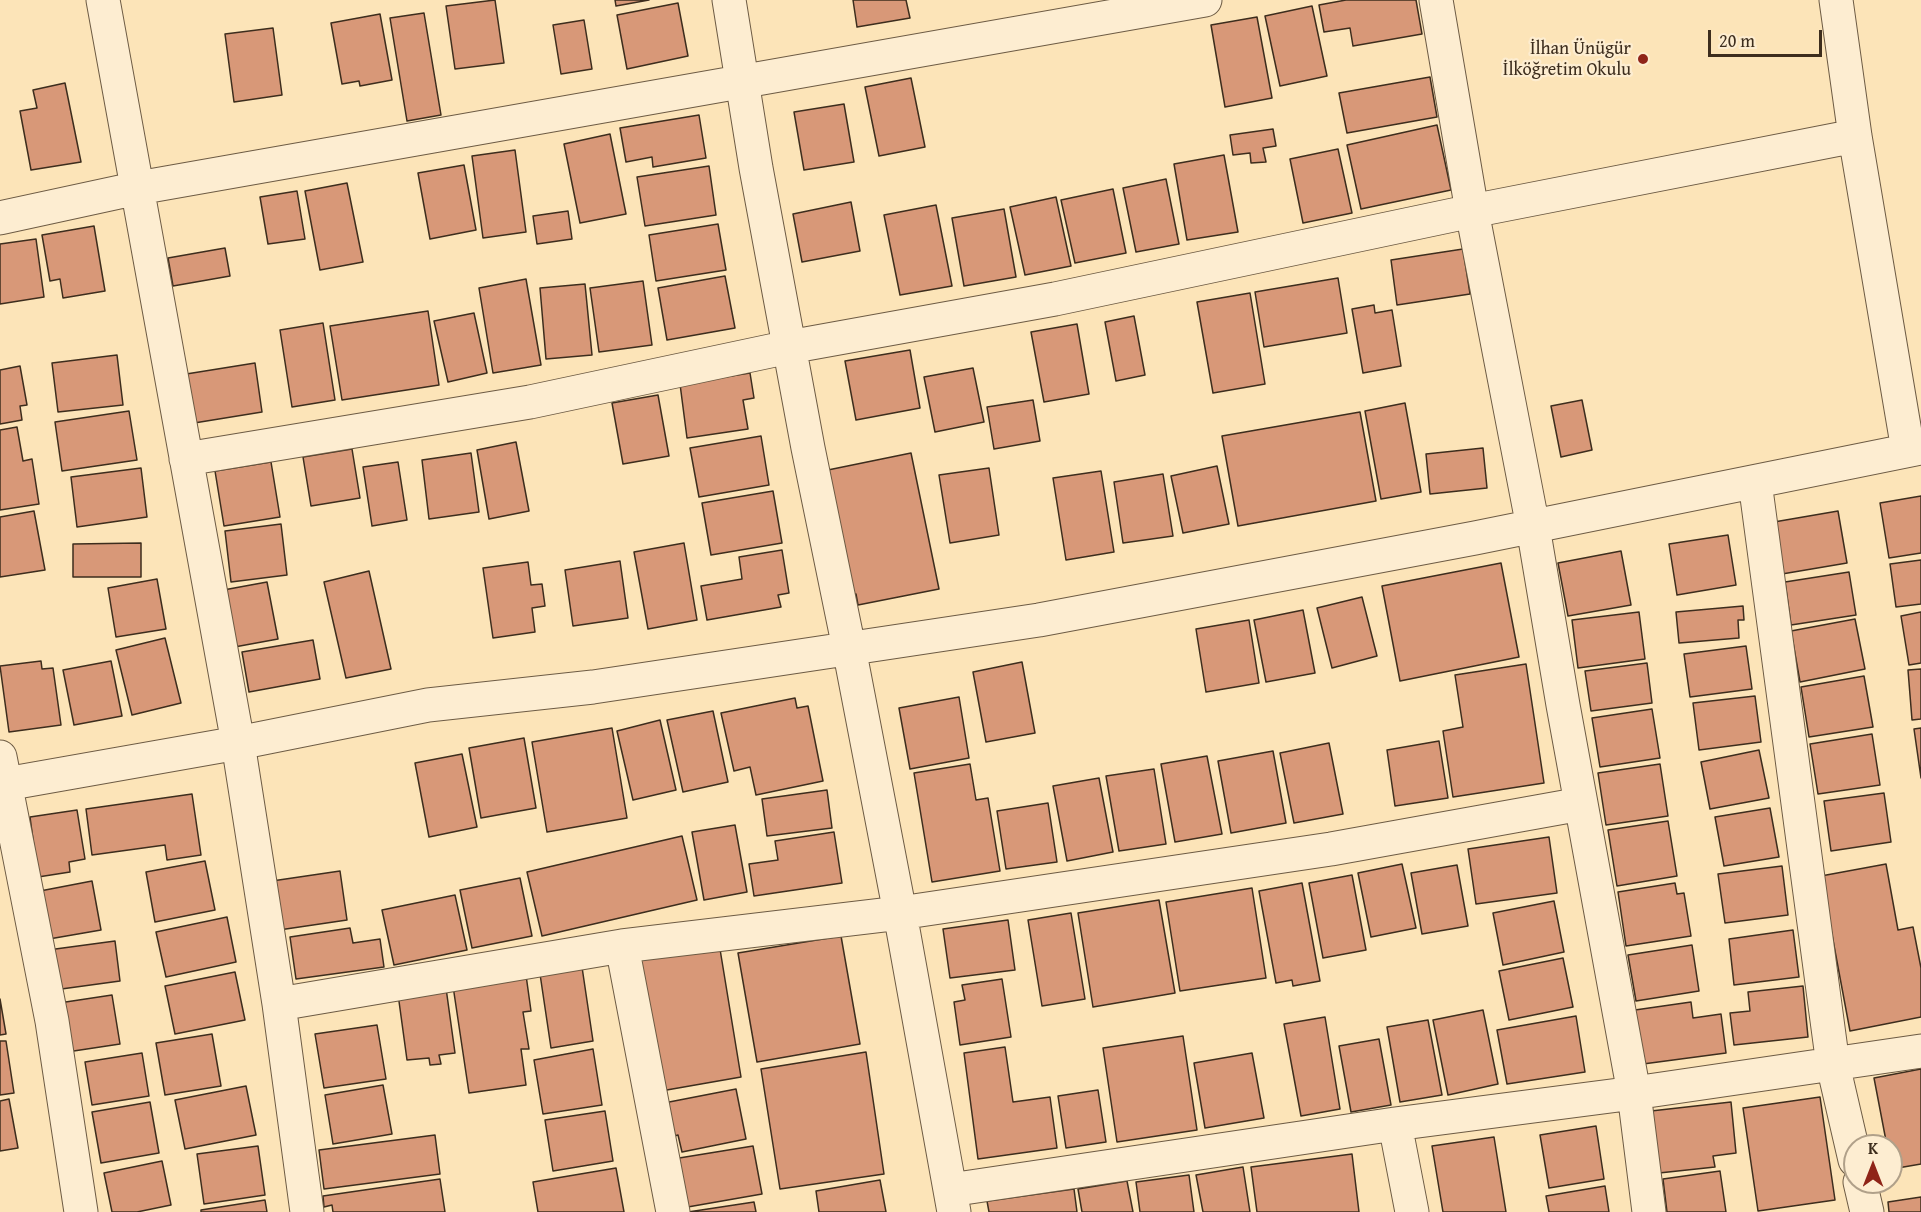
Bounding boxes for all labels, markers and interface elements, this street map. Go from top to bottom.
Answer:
scale bar [1711,18,1825,56]
text: 20 m [1719,27,1755,54]
place label: İlhan Ünügür İlköğretim Okulu [1503,38,1631,80]
marker: İlhan Ünügür İlköğretim Okulu [1636,52,1650,66]
north arrow [1843,1134,1903,1194]
text: K [1868,1136,1878,1160]

